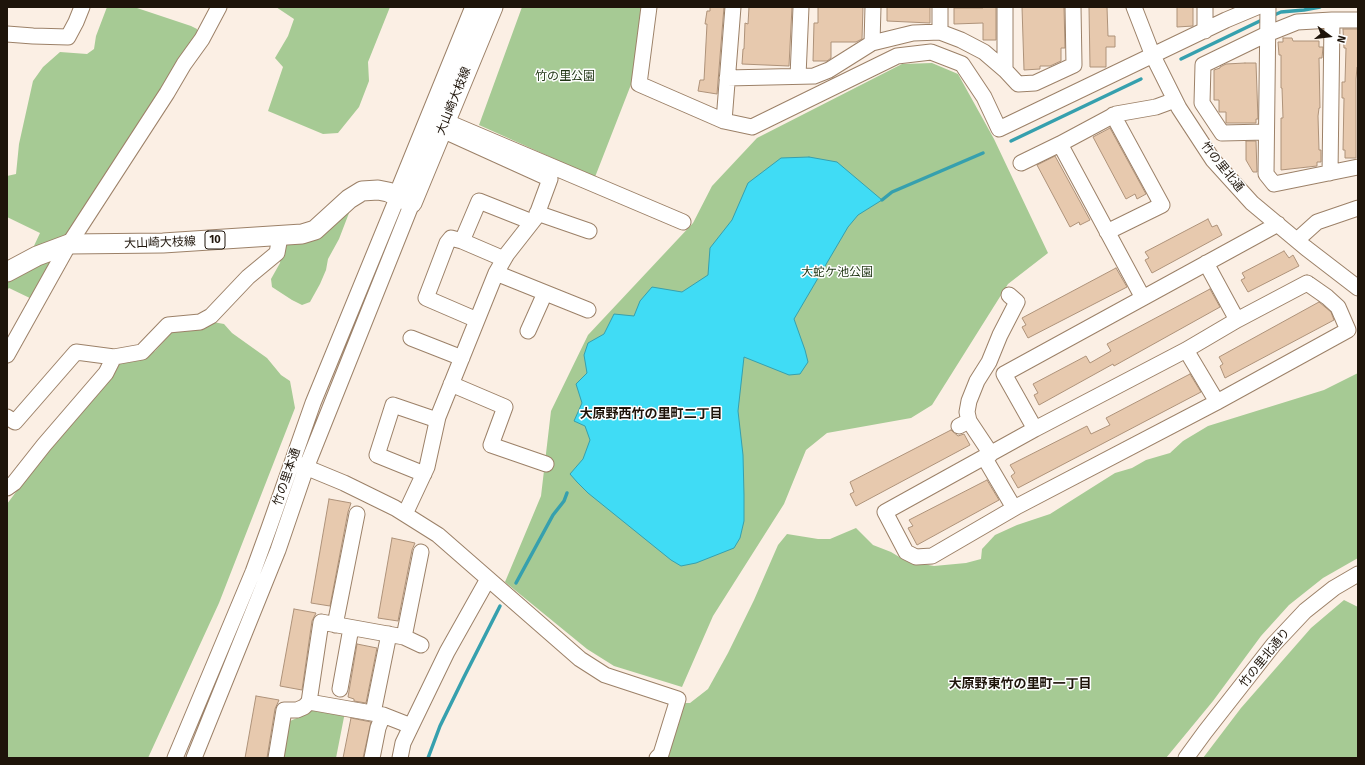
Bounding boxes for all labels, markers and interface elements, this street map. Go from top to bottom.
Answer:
north arrow [1309,16,1349,56]
text: N [1334,34,1348,44]
street label: 大山崎大枝線 [434,65,474,137]
park label: 竹の里公園 [535,70,595,84]
street label: 竹の里北通 [1198,139,1246,195]
road number: 10 [205,231,225,249]
street label: 大山崎大枝線 [124,235,196,251]
park label: 大蛇ケ池公園 [801,266,873,280]
district label: 大原野西竹の里町二丁目 [580,406,722,422]
street label: 竹の里本通 [270,446,304,508]
street label: 竹の里北通り [1237,625,1293,691]
district label: 大原野東竹の里町一丁目 [949,676,1091,692]

